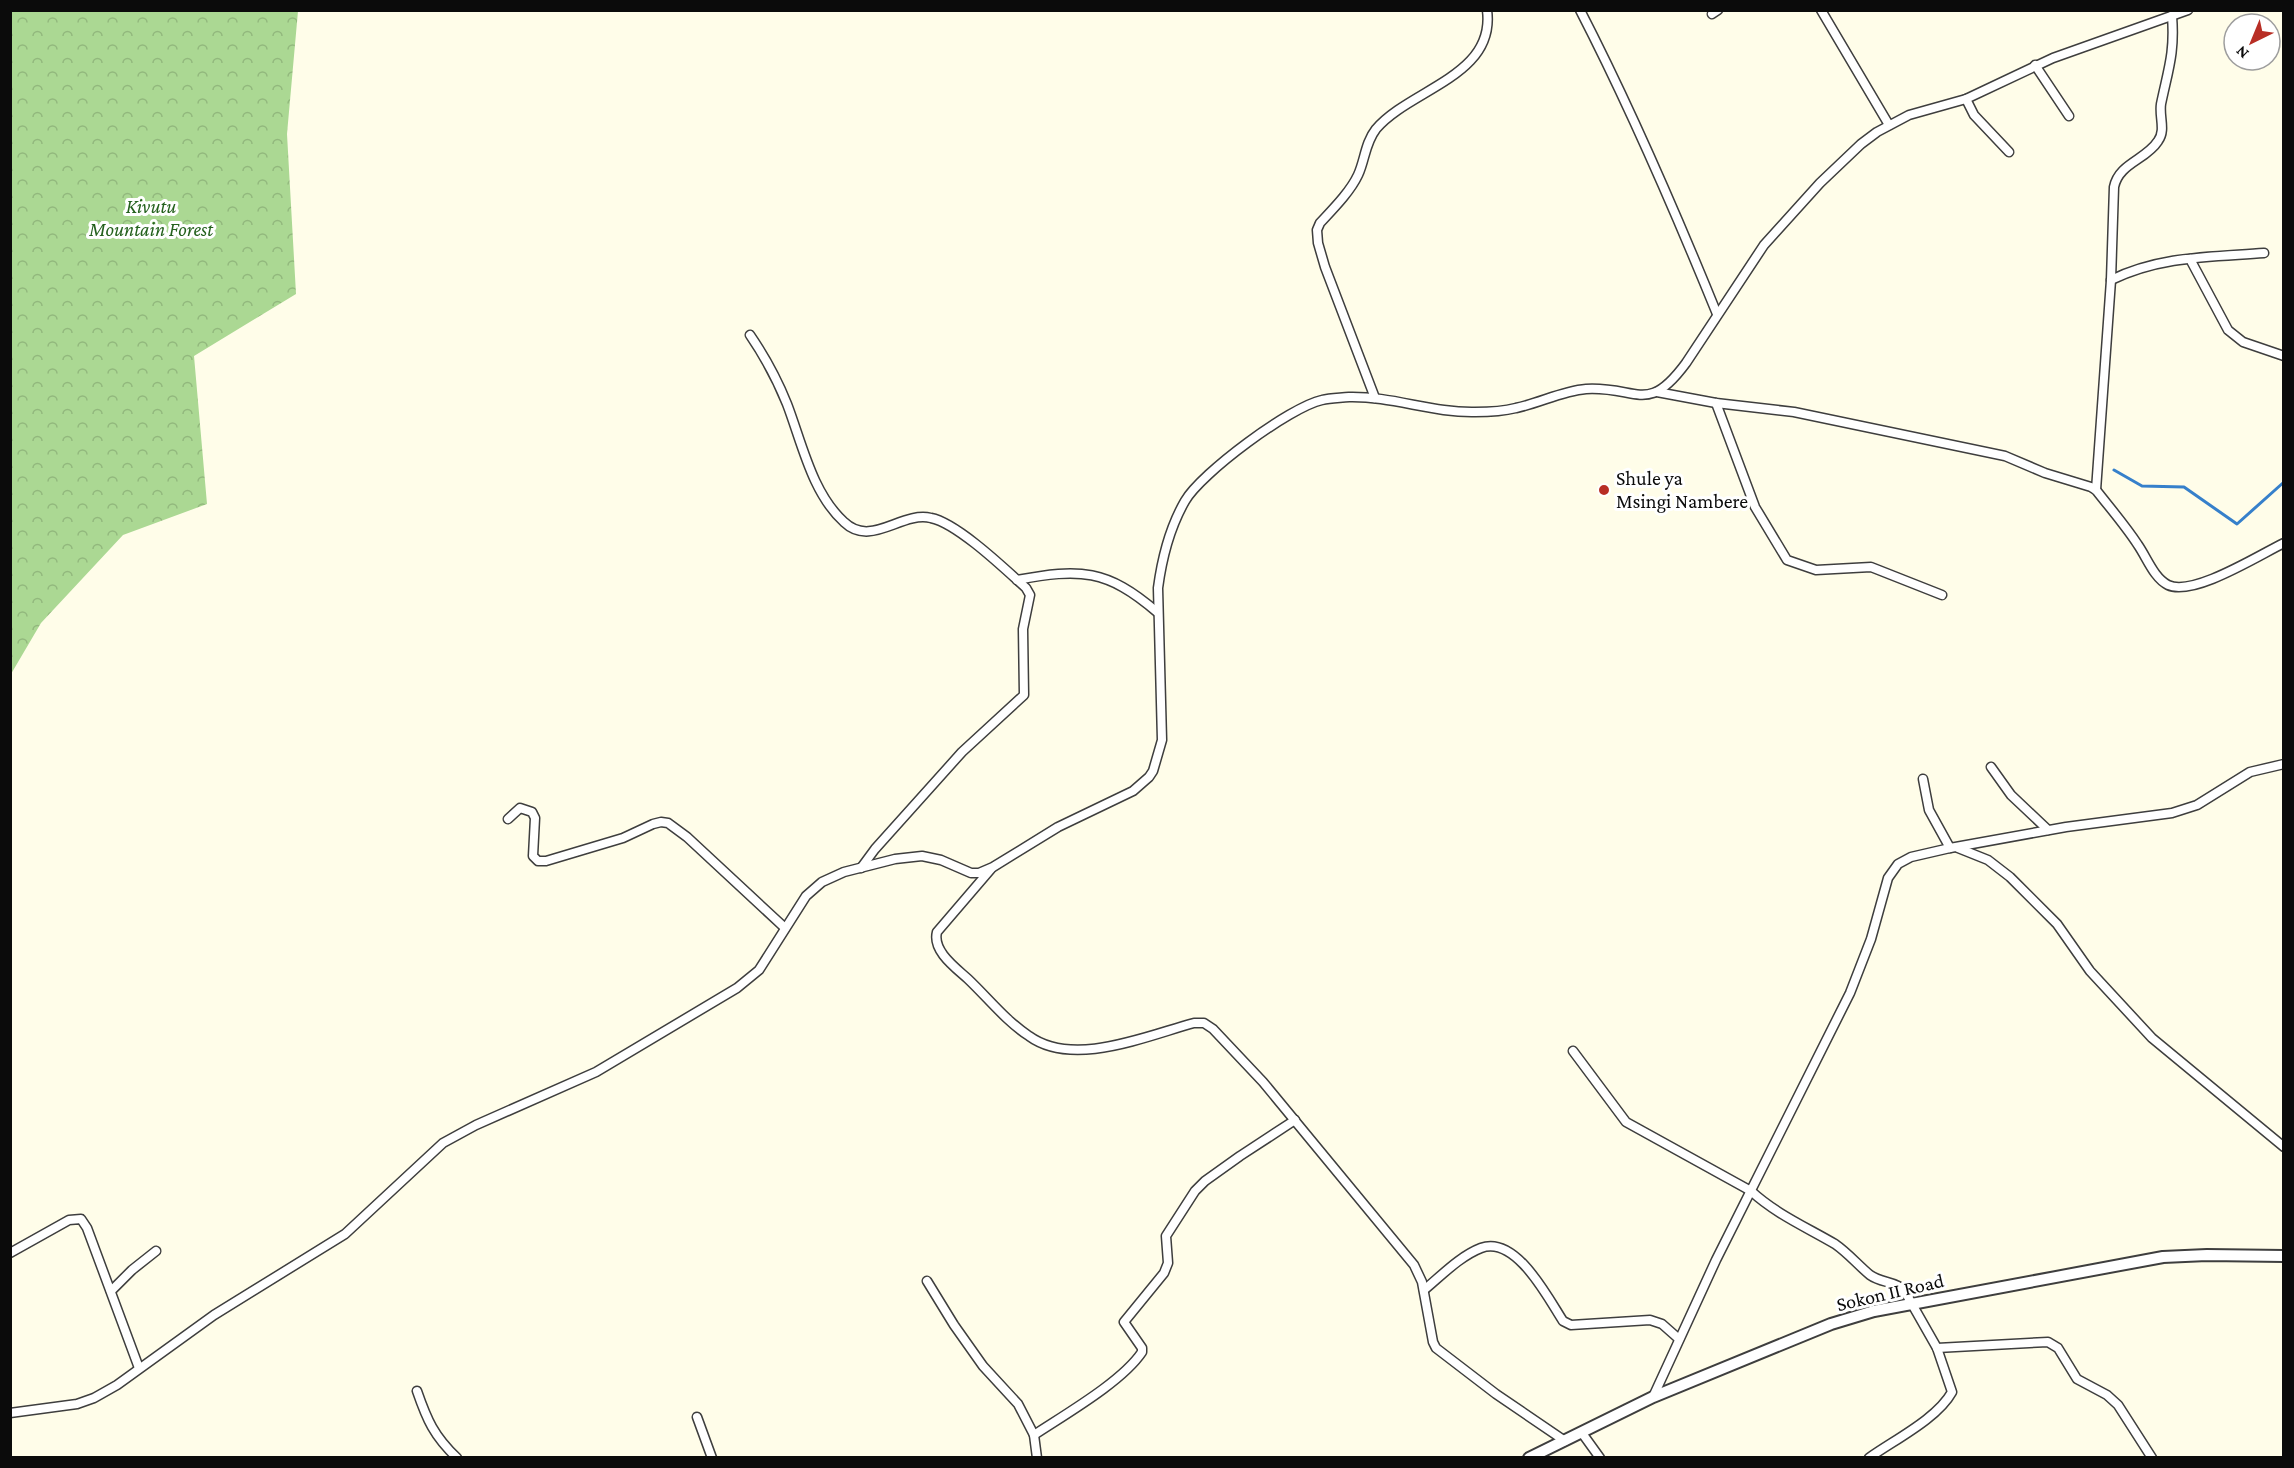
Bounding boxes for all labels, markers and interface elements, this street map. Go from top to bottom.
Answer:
north arrow [2222,12,2282,72]
text: N [2232,43,2252,63]
park label: Kivutu Mountain Forest [88,195,214,240]
place label: Shule ya Msingi Nambere [1616,467,1748,513]
marker: Shule ya Msingi Nambere [1597,483,1611,497]
street label: Sokon II Road [1834,1269,1946,1315]

